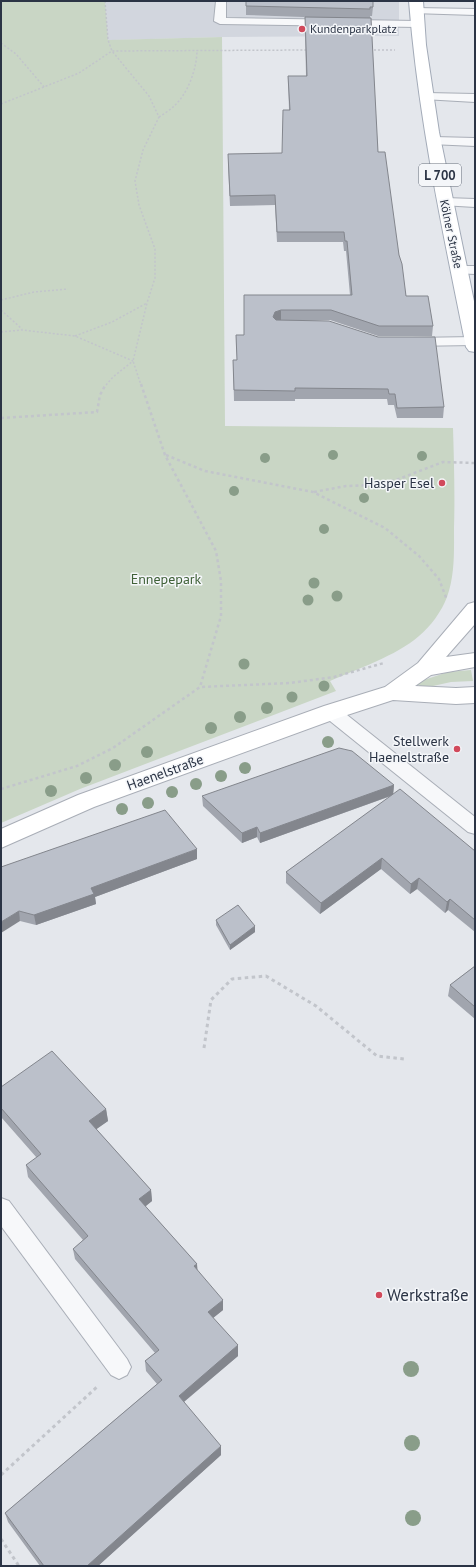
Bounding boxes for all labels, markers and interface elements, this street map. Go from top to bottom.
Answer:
place label: Kundenparkplatz [310,21,397,36]
marker: Kundenparkplatz [297,24,307,34]
road number: L 700 [419,164,461,186]
street label: Kölner Straße [437,198,466,270]
place label: Hasper Esel [364,474,434,492]
marker: Hasper Esel [437,478,447,488]
park label: Ennepepark [131,570,202,588]
place label: Stellwerk Haenelstraße [369,732,449,766]
marker: Stellwerk Haenelstraße [452,744,462,754]
street label: Haenelstraße [124,750,206,794]
place label: Werkstraße [387,1284,469,1306]
marker: Werkstraße [374,1290,384,1300]

